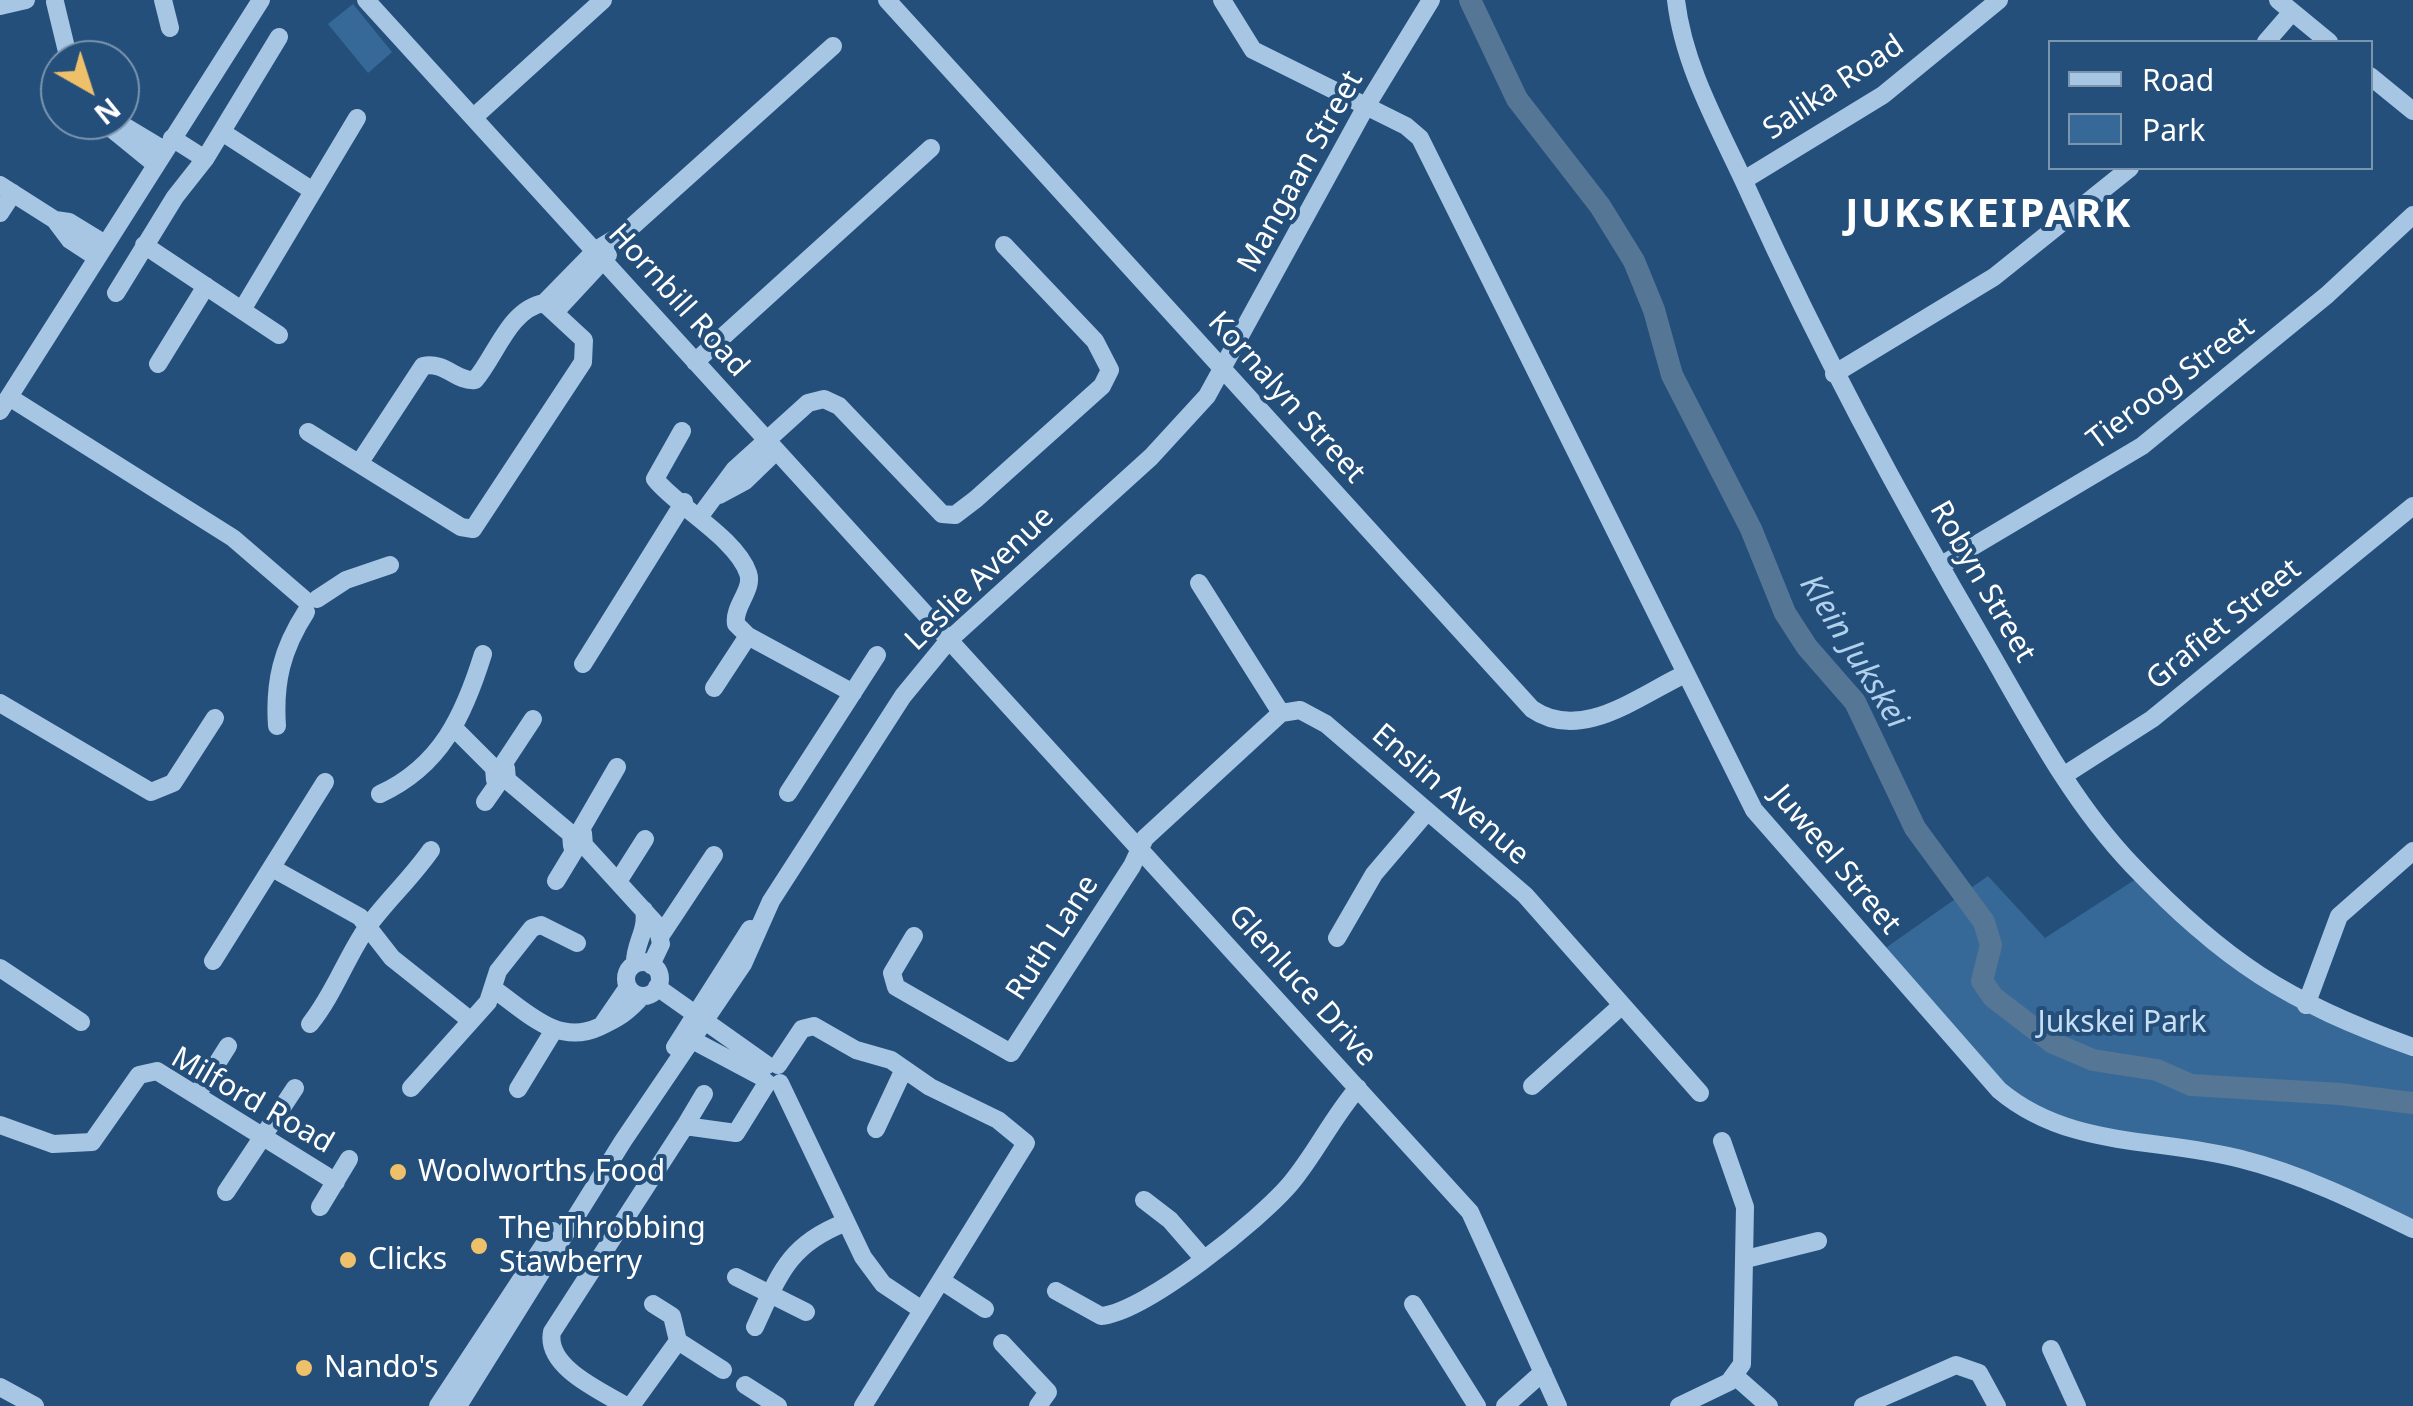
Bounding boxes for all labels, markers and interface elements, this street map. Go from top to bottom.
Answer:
street label: Salika Road [1757,28,1911,148]
north arrow [40,40,140,140]
legend [2048,40,2373,170]
text: Road [2142,59,2214,100]
street label: Mangaan Street [1231,65,1371,279]
text: N [87,90,128,134]
text: Park [2142,109,2205,150]
district label: JUKSKEIPARK [1845,192,2133,240]
street label: Hornbill Road [600,217,756,385]
street label: Kornalyn Street [1200,305,1372,491]
street label: Tieroog Street [2081,310,2261,458]
street label: Robyn Street [1921,495,2043,669]
street label: Leslie Avenue [898,499,1062,659]
street label: Grafiet Street [2140,552,2308,698]
water label: Klein Jukskei [1791,568,1915,736]
street label: Enslin Avenue [1364,717,1536,873]
street label: Juweel Street [1762,778,1908,942]
street label: Ruth Lane [999,868,1107,1008]
street label: Glenluce Drive [1220,898,1384,1074]
park label: Jukskei Park [2038,1005,2206,1041]
street label: Milford Road [164,1040,340,1162]
place label: Woolworths Food [418,1154,665,1190]
marker: Woolworths Food [387,1161,409,1183]
place label: The Throbbing Stawberry [499,1211,706,1282]
marker: The Throbbing Stawberry [468,1235,490,1257]
place label: Clicks [368,1242,447,1278]
marker: Clicks [337,1249,359,1271]
place label: Nando's [324,1350,439,1386]
marker: Nando's [293,1357,315,1379]

